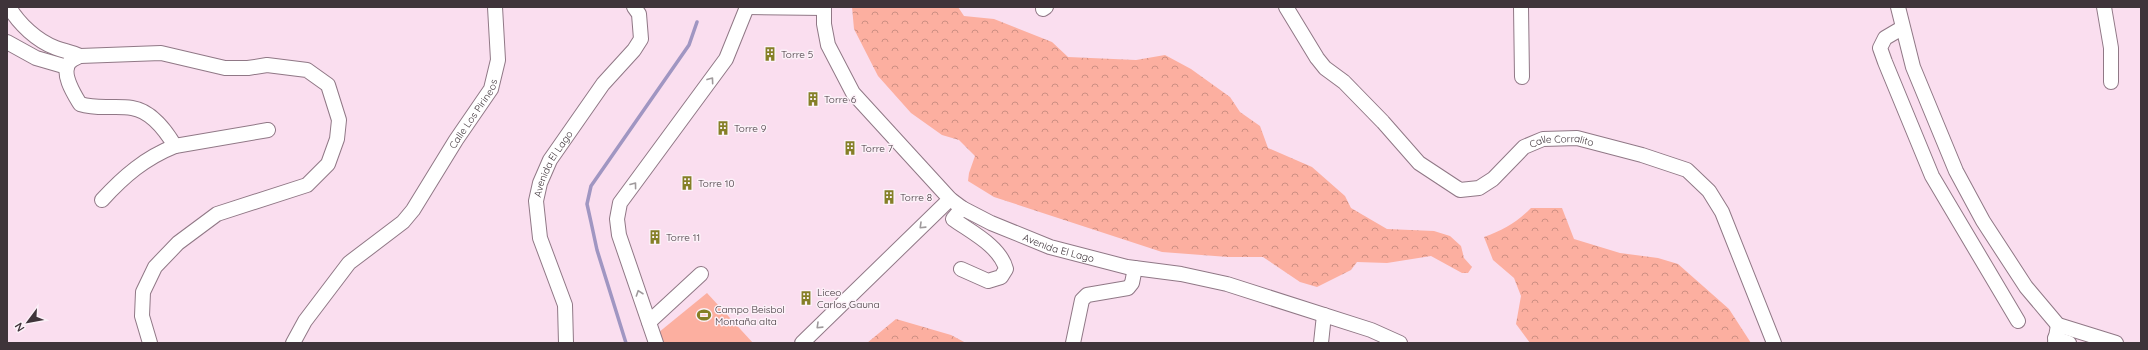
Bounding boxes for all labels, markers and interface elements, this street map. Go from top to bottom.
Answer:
building icon: Torre 5 [762,46,778,62]
place label: Torre 5 [781,48,813,61]
one-way arrow [706,77,714,84]
street label: Calle Los Pirineos [446,78,500,151]
building icon: Torre 6 [805,91,821,107]
place label: Torre 6 [824,93,857,106]
building icon: Torre 9 [715,120,731,136]
place label: Torre 9 [734,122,767,135]
street label: Avenida El Lago [531,128,576,198]
street label: Calle Corralito [1527,132,1595,151]
building icon: Torre 7 [842,140,858,156]
place label: Torre 7 [861,142,893,155]
building icon: Torre 10 [679,175,695,191]
place label: Torre 10 [698,177,734,190]
one-way arrow [629,182,637,189]
building icon: Torre 8 [881,189,897,205]
place label: Torre 8 [900,191,932,204]
one-way arrow [919,221,927,229]
building icon: Torre 11 [647,229,663,245]
place label: Torre 11 [666,231,700,244]
street label: Avenida El Lago [1021,231,1096,265]
place label: Liceo Carlos Gauna [817,286,880,311]
one-way arrow [635,289,644,296]
building icon: Liceo Carlos Gauna [798,290,814,306]
north arrow [8,302,48,342]
place label: Campo Beisbol Montaña alta [715,303,785,328]
sports icon: Campo Beisbol Montaña alta [696,307,712,323]
text: N [11,320,28,334]
one-way arrow [816,321,824,329]

